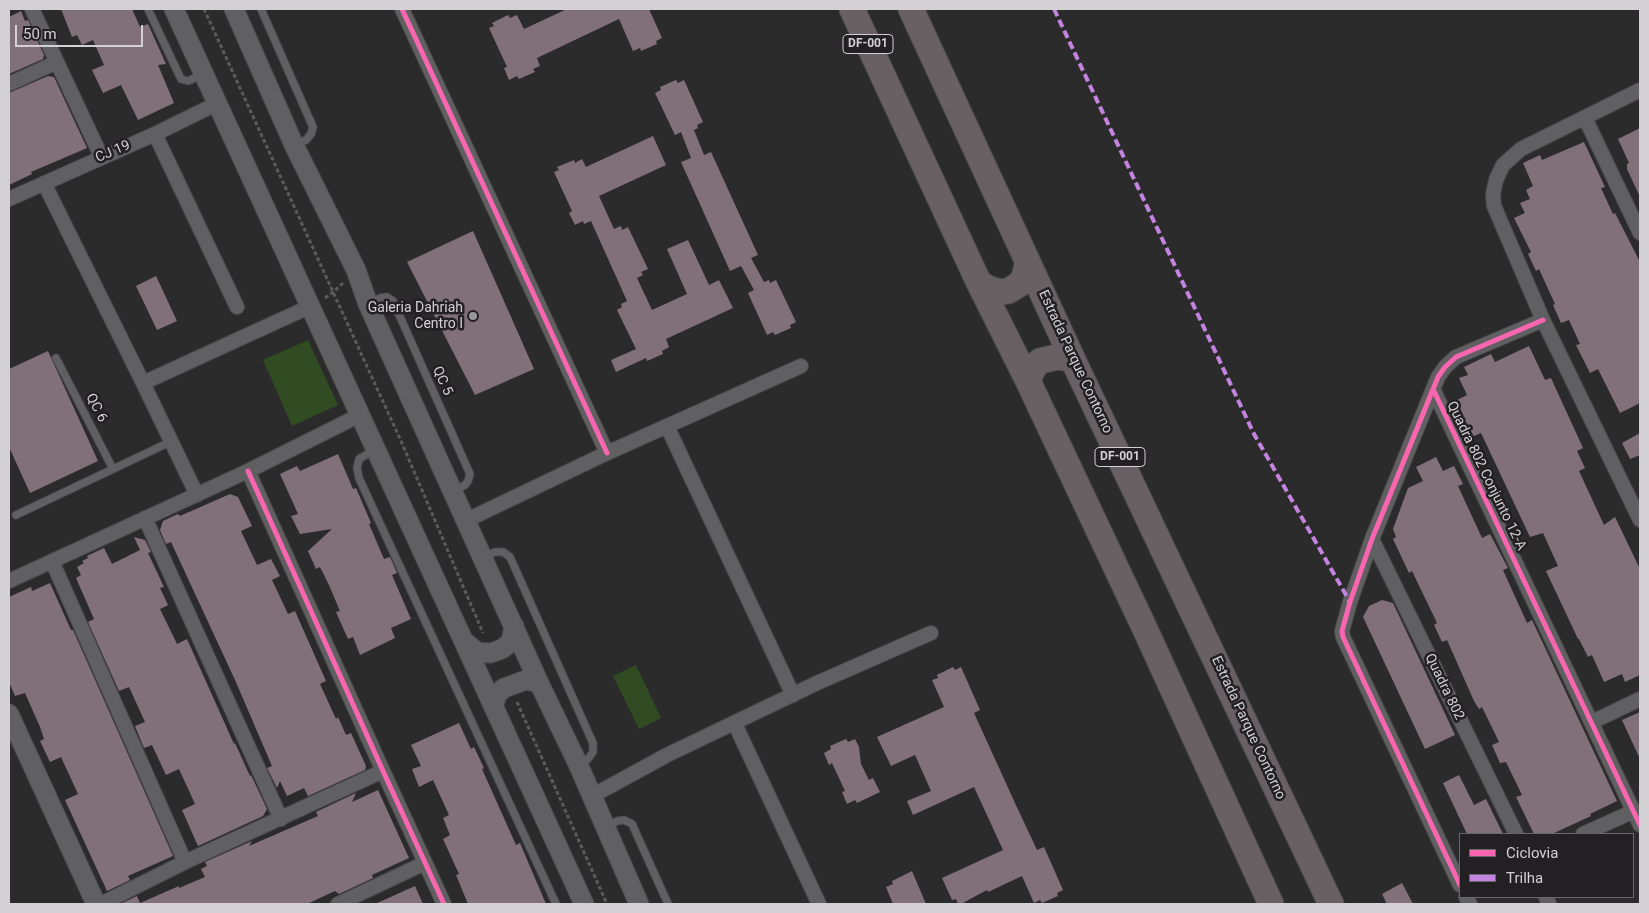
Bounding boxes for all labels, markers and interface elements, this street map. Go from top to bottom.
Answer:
scale bar [18,15,145,47]
text: 50 m [23,25,57,43]
road number: DF-001 [843,34,893,54]
street label: CJ 19 [93,137,133,167]
street label: Estrada Parque Contorno [1034,288,1116,436]
place label: Galeria Dahriah Centro I [368,300,463,332]
marker: Galeria Dahriah Centro I [467,310,479,322]
street label: QC 5 [428,364,456,398]
street label: QC 6 [82,391,110,425]
street label: Quadra 802 Conjunto 12-A [1443,399,1529,553]
road number: DF-001 [1095,448,1145,467]
street label: Quadra 802 [1421,651,1467,723]
street label: Estrada Parque Contorno [1207,654,1289,802]
legend [1459,833,1634,898]
text: Ciclovia [1506,844,1558,862]
text: Trilha [1506,869,1543,887]

